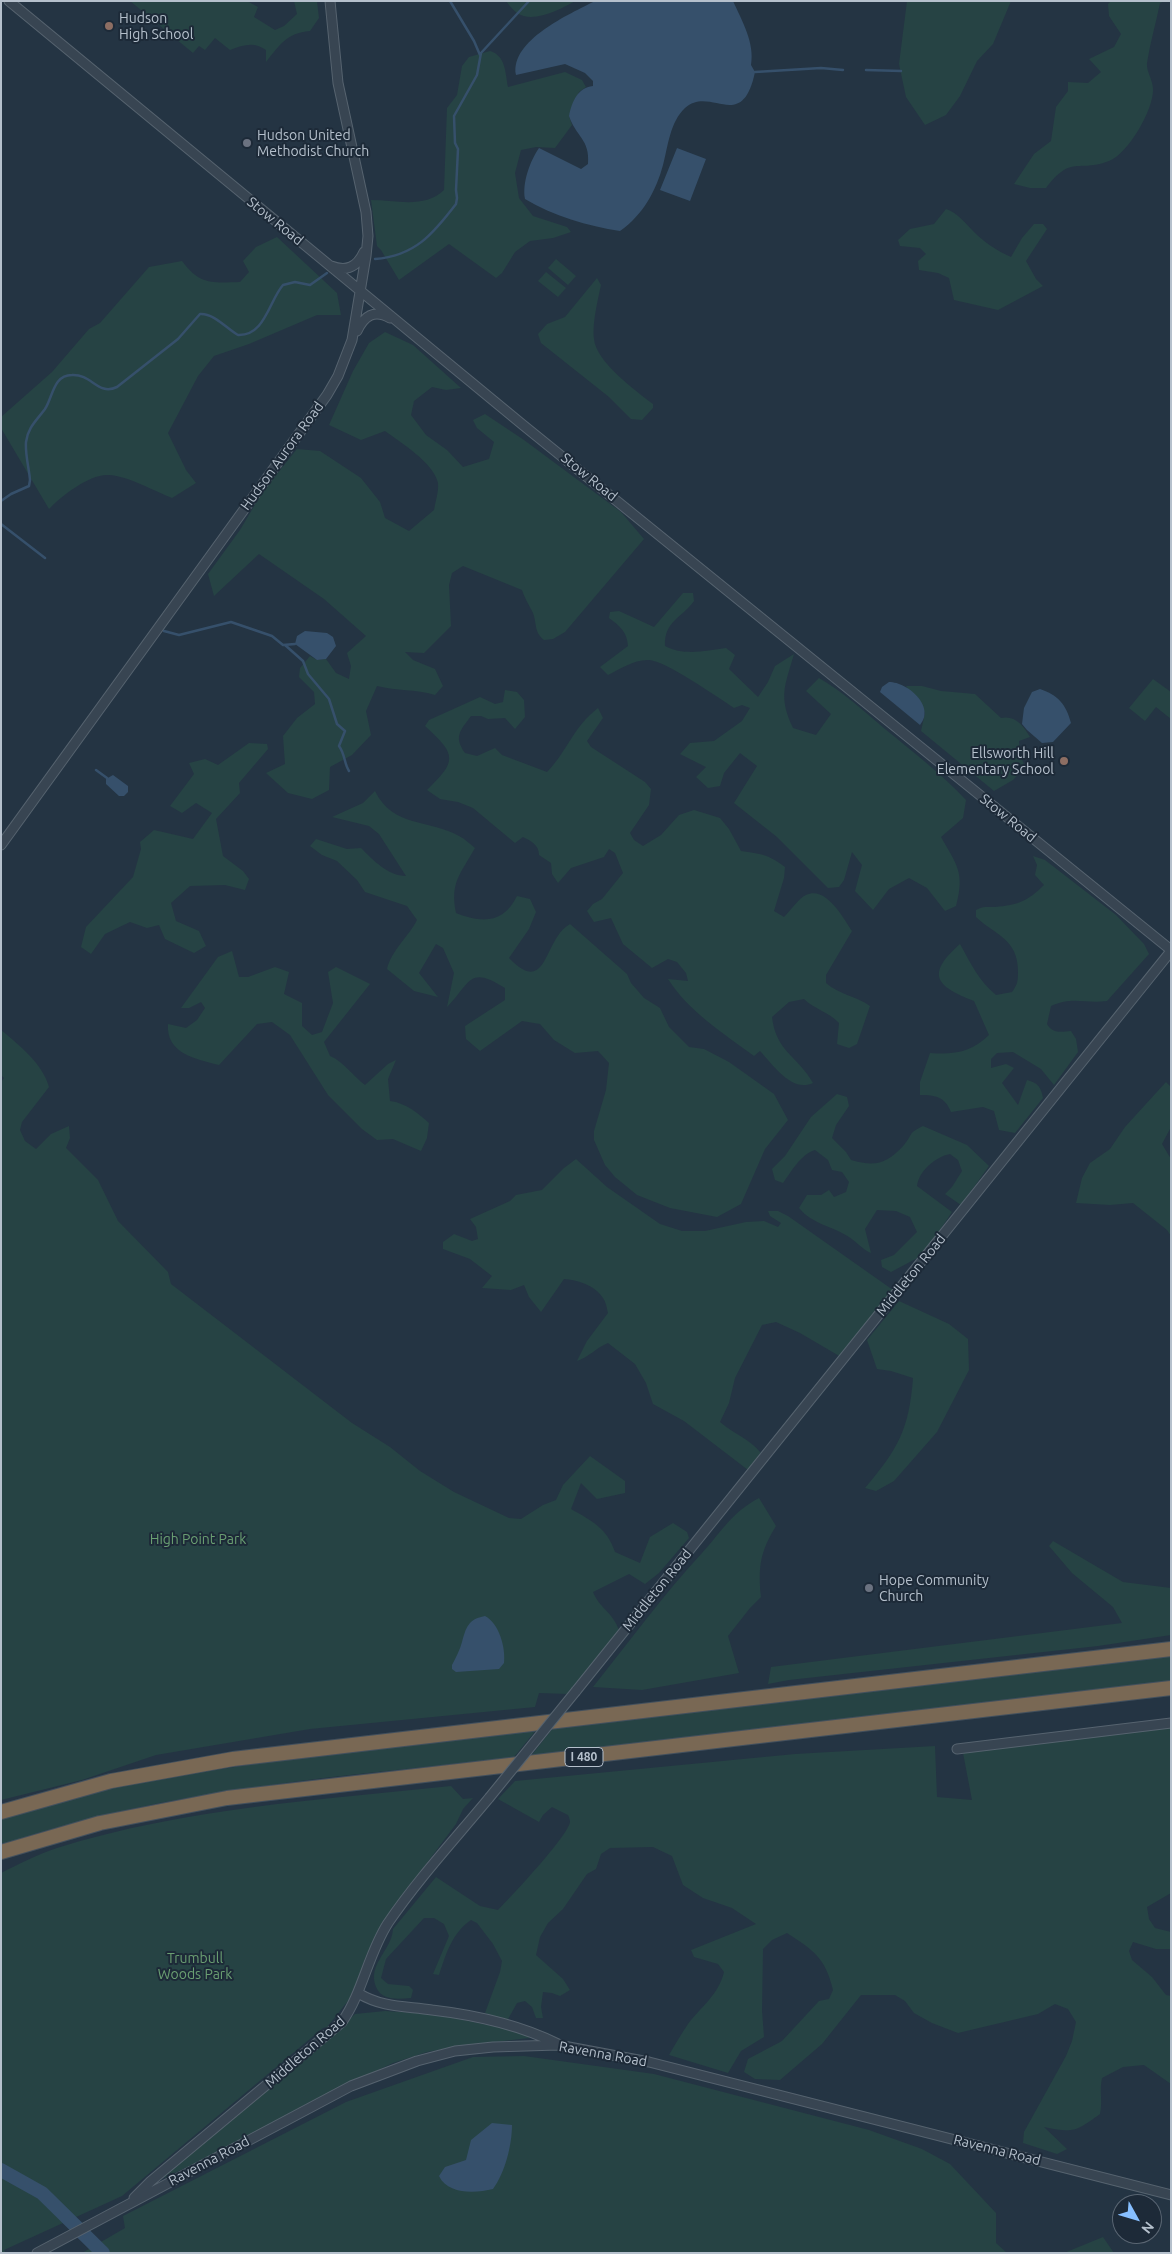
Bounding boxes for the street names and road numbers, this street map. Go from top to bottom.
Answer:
street label: Stow Road [244,193,306,249]
street label: Hudson Aurora Road [237,398,327,514]
street label: Stow Road [558,449,620,505]
street label: Stow Road [977,790,1039,846]
street label: Middleton Road [873,1231,949,1319]
street label: Middleton Road [619,1546,695,1634]
road number: I 480 [565,1748,603,1766]
street label: Middleton Road [262,2013,348,2091]
street label: Ravenna Road [558,2038,648,2070]
street label: Ravenna Road [952,2131,1042,2169]
street label: Ravenna Road [166,2133,252,2189]

